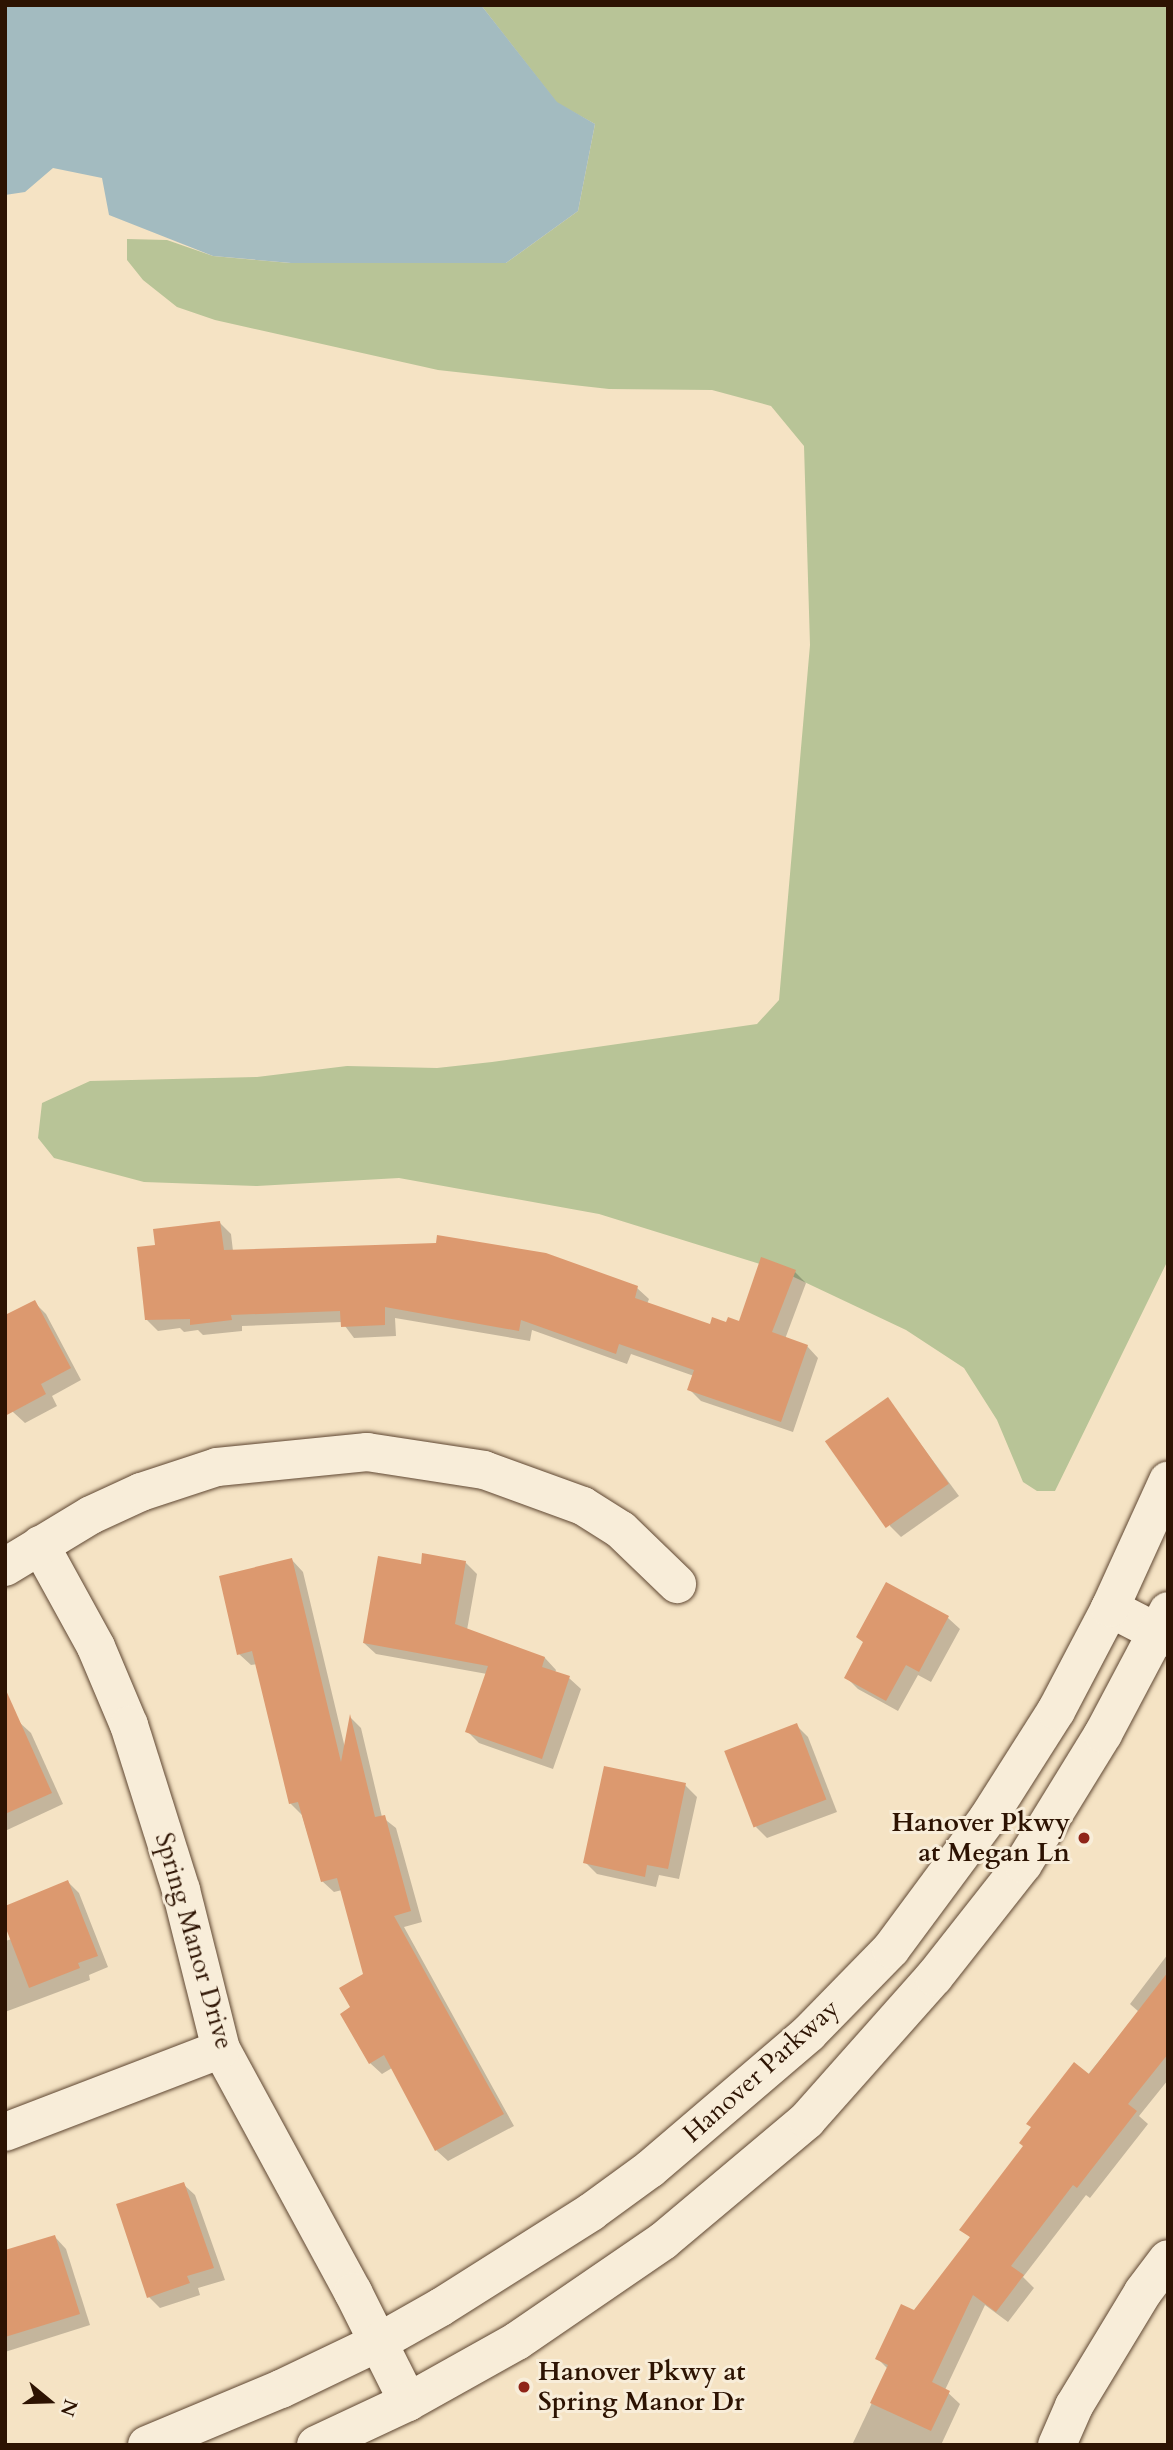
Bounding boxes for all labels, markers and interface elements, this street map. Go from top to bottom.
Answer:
place label: Hanover Pkwy at Megan Ln [891,1807,1070,1868]
street label: Spring Manor Drive [148,1829,240,2053]
marker: Hanover Pkwy at Megan Ln [1076,1830,1092,1846]
street label: Hanover Parkway [677,1993,845,2149]
place label: Hanover Pkwy at Spring Manor Dr [538,2356,746,2418]
north arrow [14,2366,84,2436]
marker: Hanover Pkwy at Spring Manor Dr [516,2379,532,2395]
text: N [54,2396,84,2420]

